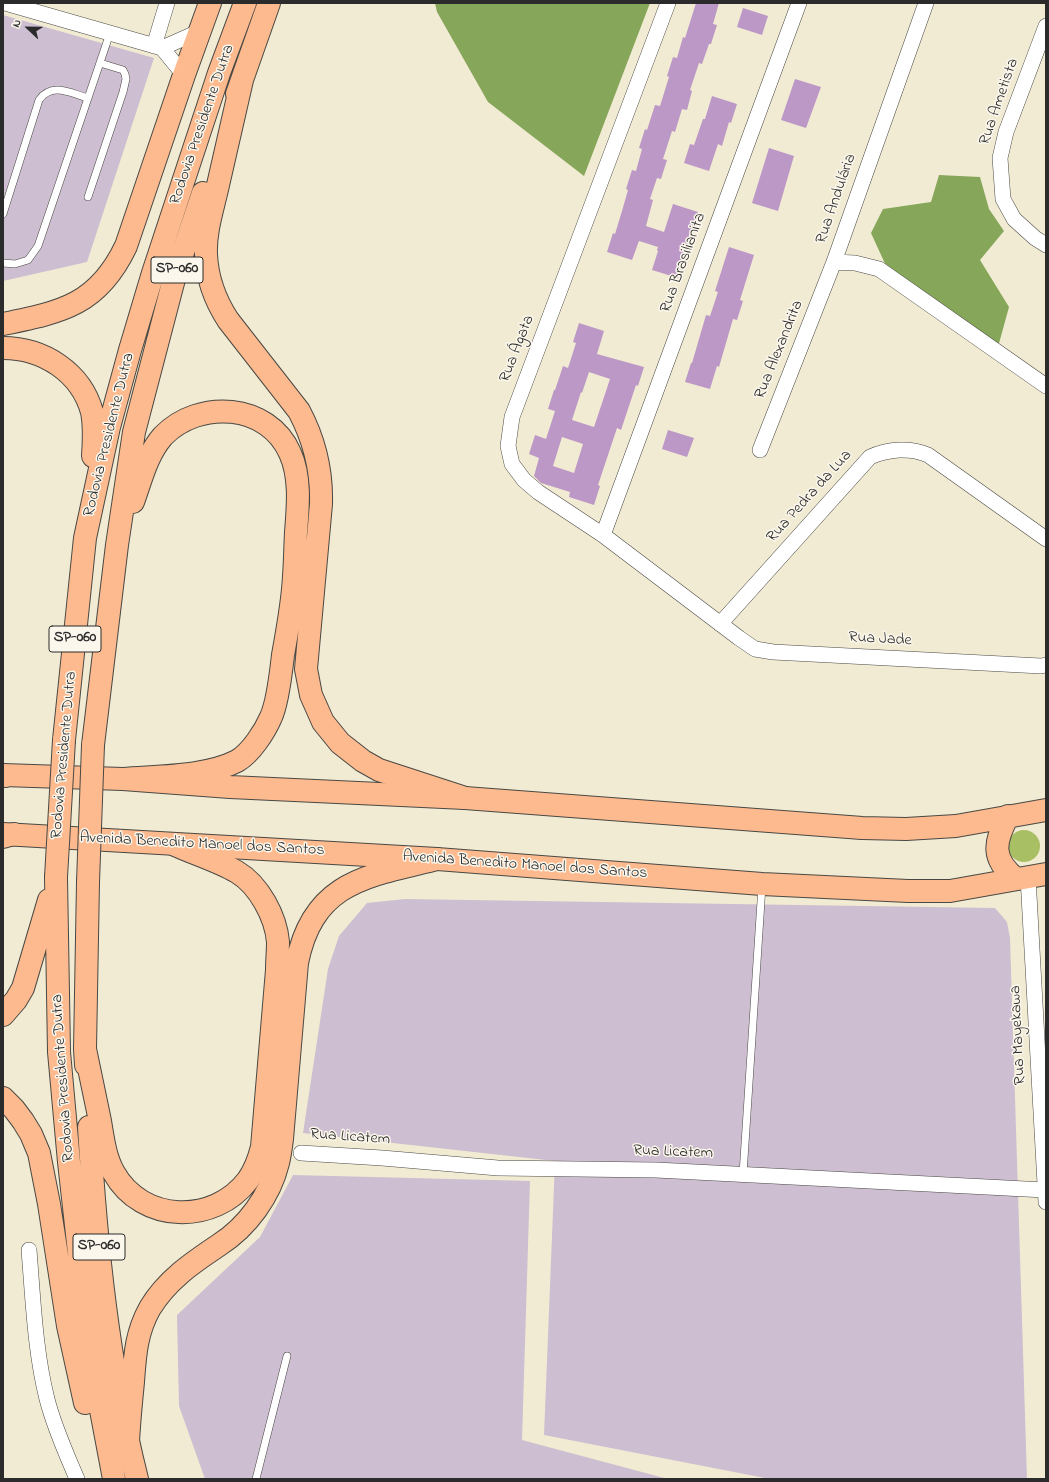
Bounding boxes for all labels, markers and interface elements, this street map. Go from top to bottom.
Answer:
north arrow [8,8,48,48]
text: N [8,17,26,30]
street label: Rodovia Presidente Dutra [167,42,239,208]
street label: Rua Ametista [976,56,1024,148]
street label: Rua Andulária [813,152,861,246]
street label: Rua Brasilianita [657,210,711,316]
road number: SP-060 [151,257,203,283]
street label: Rua Alexandrita [751,298,809,402]
street label: Rua Ágata [496,313,540,385]
street label: Rodovia Presidente Dutra [80,351,140,519]
street label: Rua Pedra da Lua [763,447,857,547]
road number: SP-060 [49,626,101,652]
street label: Rua Jade [848,629,912,651]
street label: Rodovia Presidente Dutra [48,670,82,840]
street label: Avenida Benedito Manoel dos Santos [79,829,325,861]
street label: Avenida Benedito Manoel dos Santos [402,848,648,884]
street label: Rua Mayekawa [1007,985,1031,1085]
street label: Rodovia Presidente Dutra [49,994,79,1162]
street label: Rua Licatem [309,1126,391,1150]
street label: Rua Licatem [633,1142,713,1164]
road number: SP-060 [73,1234,125,1260]

